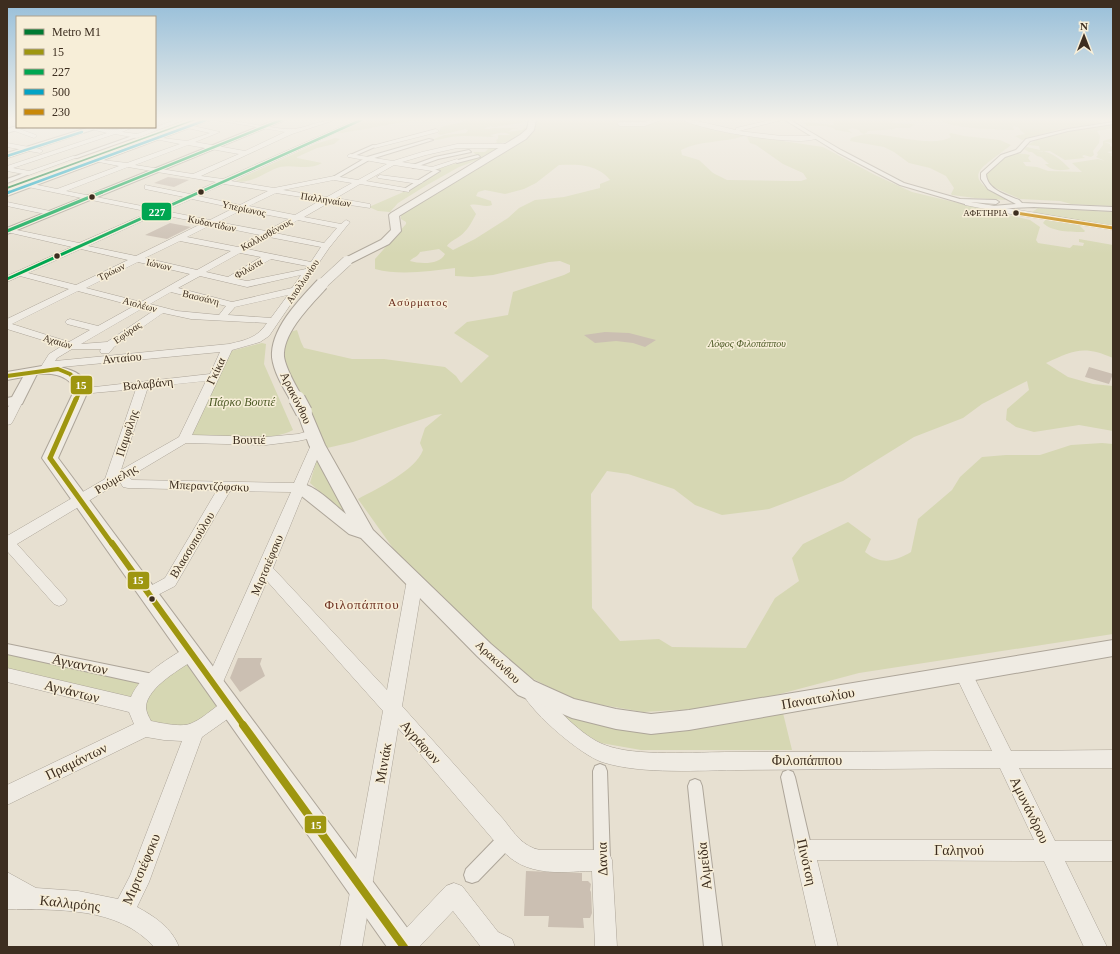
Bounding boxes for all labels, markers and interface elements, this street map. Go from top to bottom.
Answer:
legend [16,16,156,128]
north arrow [1064,16,1104,56]
text: N [1080,20,1088,32]
text: Metro Μ1 [52,25,101,39]
text: 15 [52,45,64,59]
text: 227 [52,65,70,79]
text: 500 [52,85,70,99]
text: 230 [52,105,70,119]
unlabelled marker [196,187,206,197]
street label: Παλληναίων [300,190,352,209]
unlabelled marker [87,192,97,202]
street label: Υπερίωνος [221,199,267,218]
line badge: 227 [141,202,172,221]
text: 227 [149,206,166,218]
place label: ΑΦΕΤΗΡΙΑ [963,208,1008,218]
marker: ΑΦΕΤΗΡΙΑ [1011,208,1021,218]
street label: Κυδαντίδων [187,213,238,234]
street label: Καλλισθένους [239,216,294,253]
unlabelled marker [52,251,62,261]
street label: Φιλώτα [232,255,265,281]
street label: Ιώνων [145,256,173,273]
street label: Απολλωνίου [284,257,321,305]
street label: Τρώων [96,260,127,283]
street label: Βασσάνη [181,288,220,307]
street label: Αιολέων [122,295,159,314]
district label: Ασύρματος [388,296,448,308]
street label: Εφύρας [111,319,143,346]
street label: Αχαιών [42,332,74,351]
park label: Λόφος Φιλοπάππου [707,338,786,349]
street label: Ανταίου [102,349,142,367]
street label: Γκίκα [204,355,229,387]
street label: Αρακύνθου [277,370,315,426]
street label: Βαλαβάνη [122,374,174,394]
line badge: 15 [70,375,93,395]
text: 15 [76,379,87,391]
park label: Πάρκο Βουτιέ [208,395,276,409]
street label: Παμφίλης [113,408,141,458]
street label: Βουτιέ [232,433,266,447]
street label: Ρούμελης [92,461,140,497]
street label: Μπεραντζόφσκυ [169,478,249,494]
street label: Βλασσοπούλου [167,509,217,581]
street label: Μιρτσιέφσκυ [248,532,286,598]
line badge: 15 [127,571,150,590]
text: 15 [133,574,144,586]
unlabelled marker [147,594,157,604]
district label: Φιλοπάππου [324,597,400,612]
street label: Αρακύνθου [473,638,523,686]
street label: Αγναντων [51,651,109,678]
street label: Αγνάντων [43,677,101,706]
street label: Παναιτωλίου [780,685,856,712]
street label: Αγράφων [397,718,444,767]
street label: Πραμάντων [43,740,110,783]
street label: Μινιάκ [373,742,394,784]
street label: Φιλοπάππου [772,753,842,768]
street label: Αμυνάνδρου [1007,775,1052,846]
line badge: 15 [304,815,327,834]
text: 15 [311,819,322,831]
street label: Μιρτσιέφσκυ [120,831,163,907]
street label: Πινότση [794,837,819,887]
street label: Δανια [594,841,611,876]
street label: Αλμείδα [694,841,714,891]
street label: Γαληνού [934,843,984,858]
street label: Καλλιρόης [39,893,101,914]

